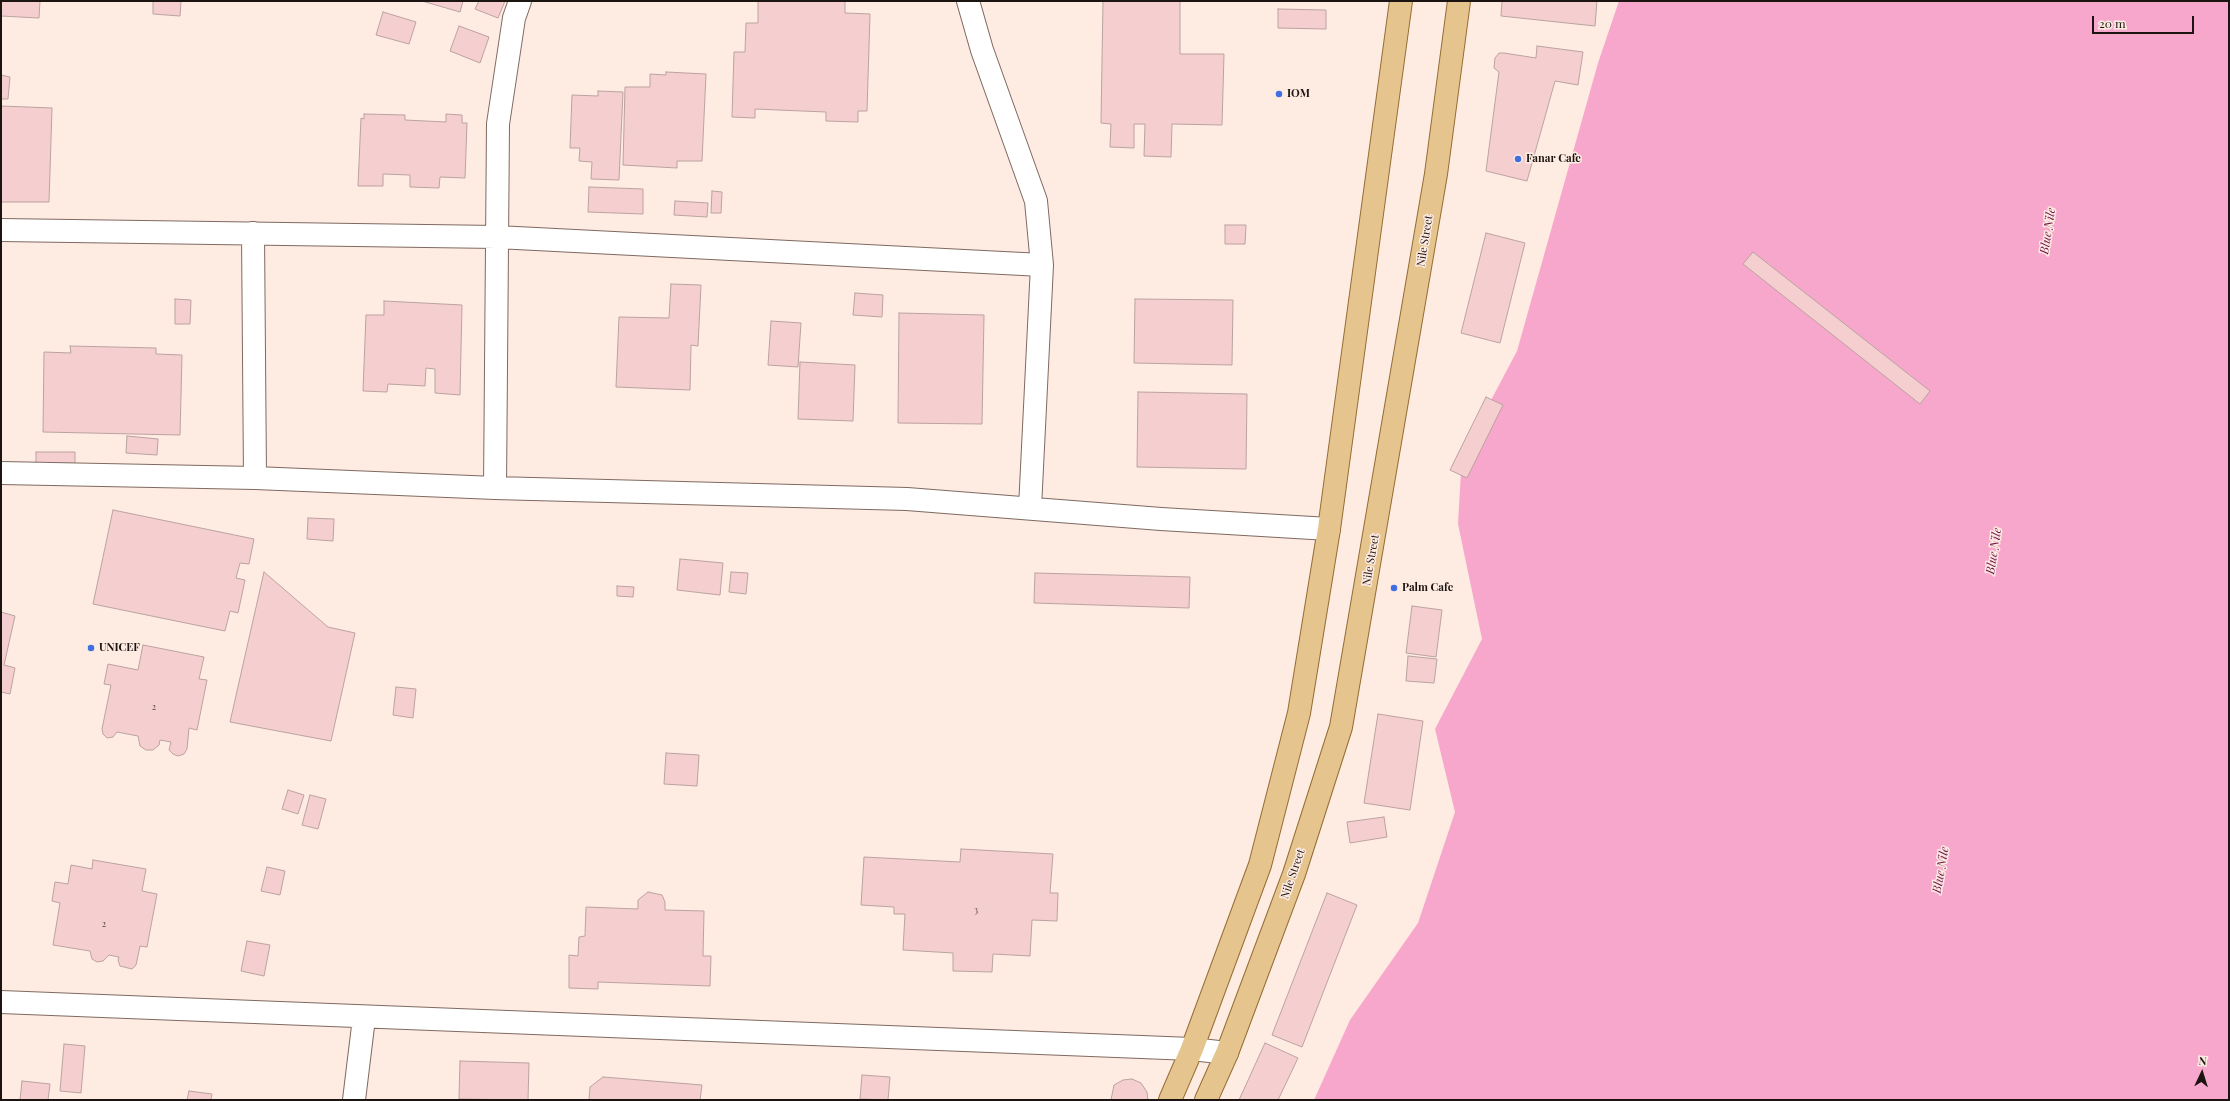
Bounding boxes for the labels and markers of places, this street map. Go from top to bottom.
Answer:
place label: IOM [1287,87,1310,101]
marker: IOM [1274,89,1284,99]
place label: Fanar Cafe [1526,152,1581,166]
marker: Fanar Cafe [1513,154,1523,164]
place label: Palm Cafe [1402,581,1453,595]
marker: Palm Cafe [1389,583,1399,593]
place label: UNICEF [99,641,140,655]
marker: UNICEF [86,643,96,653]

